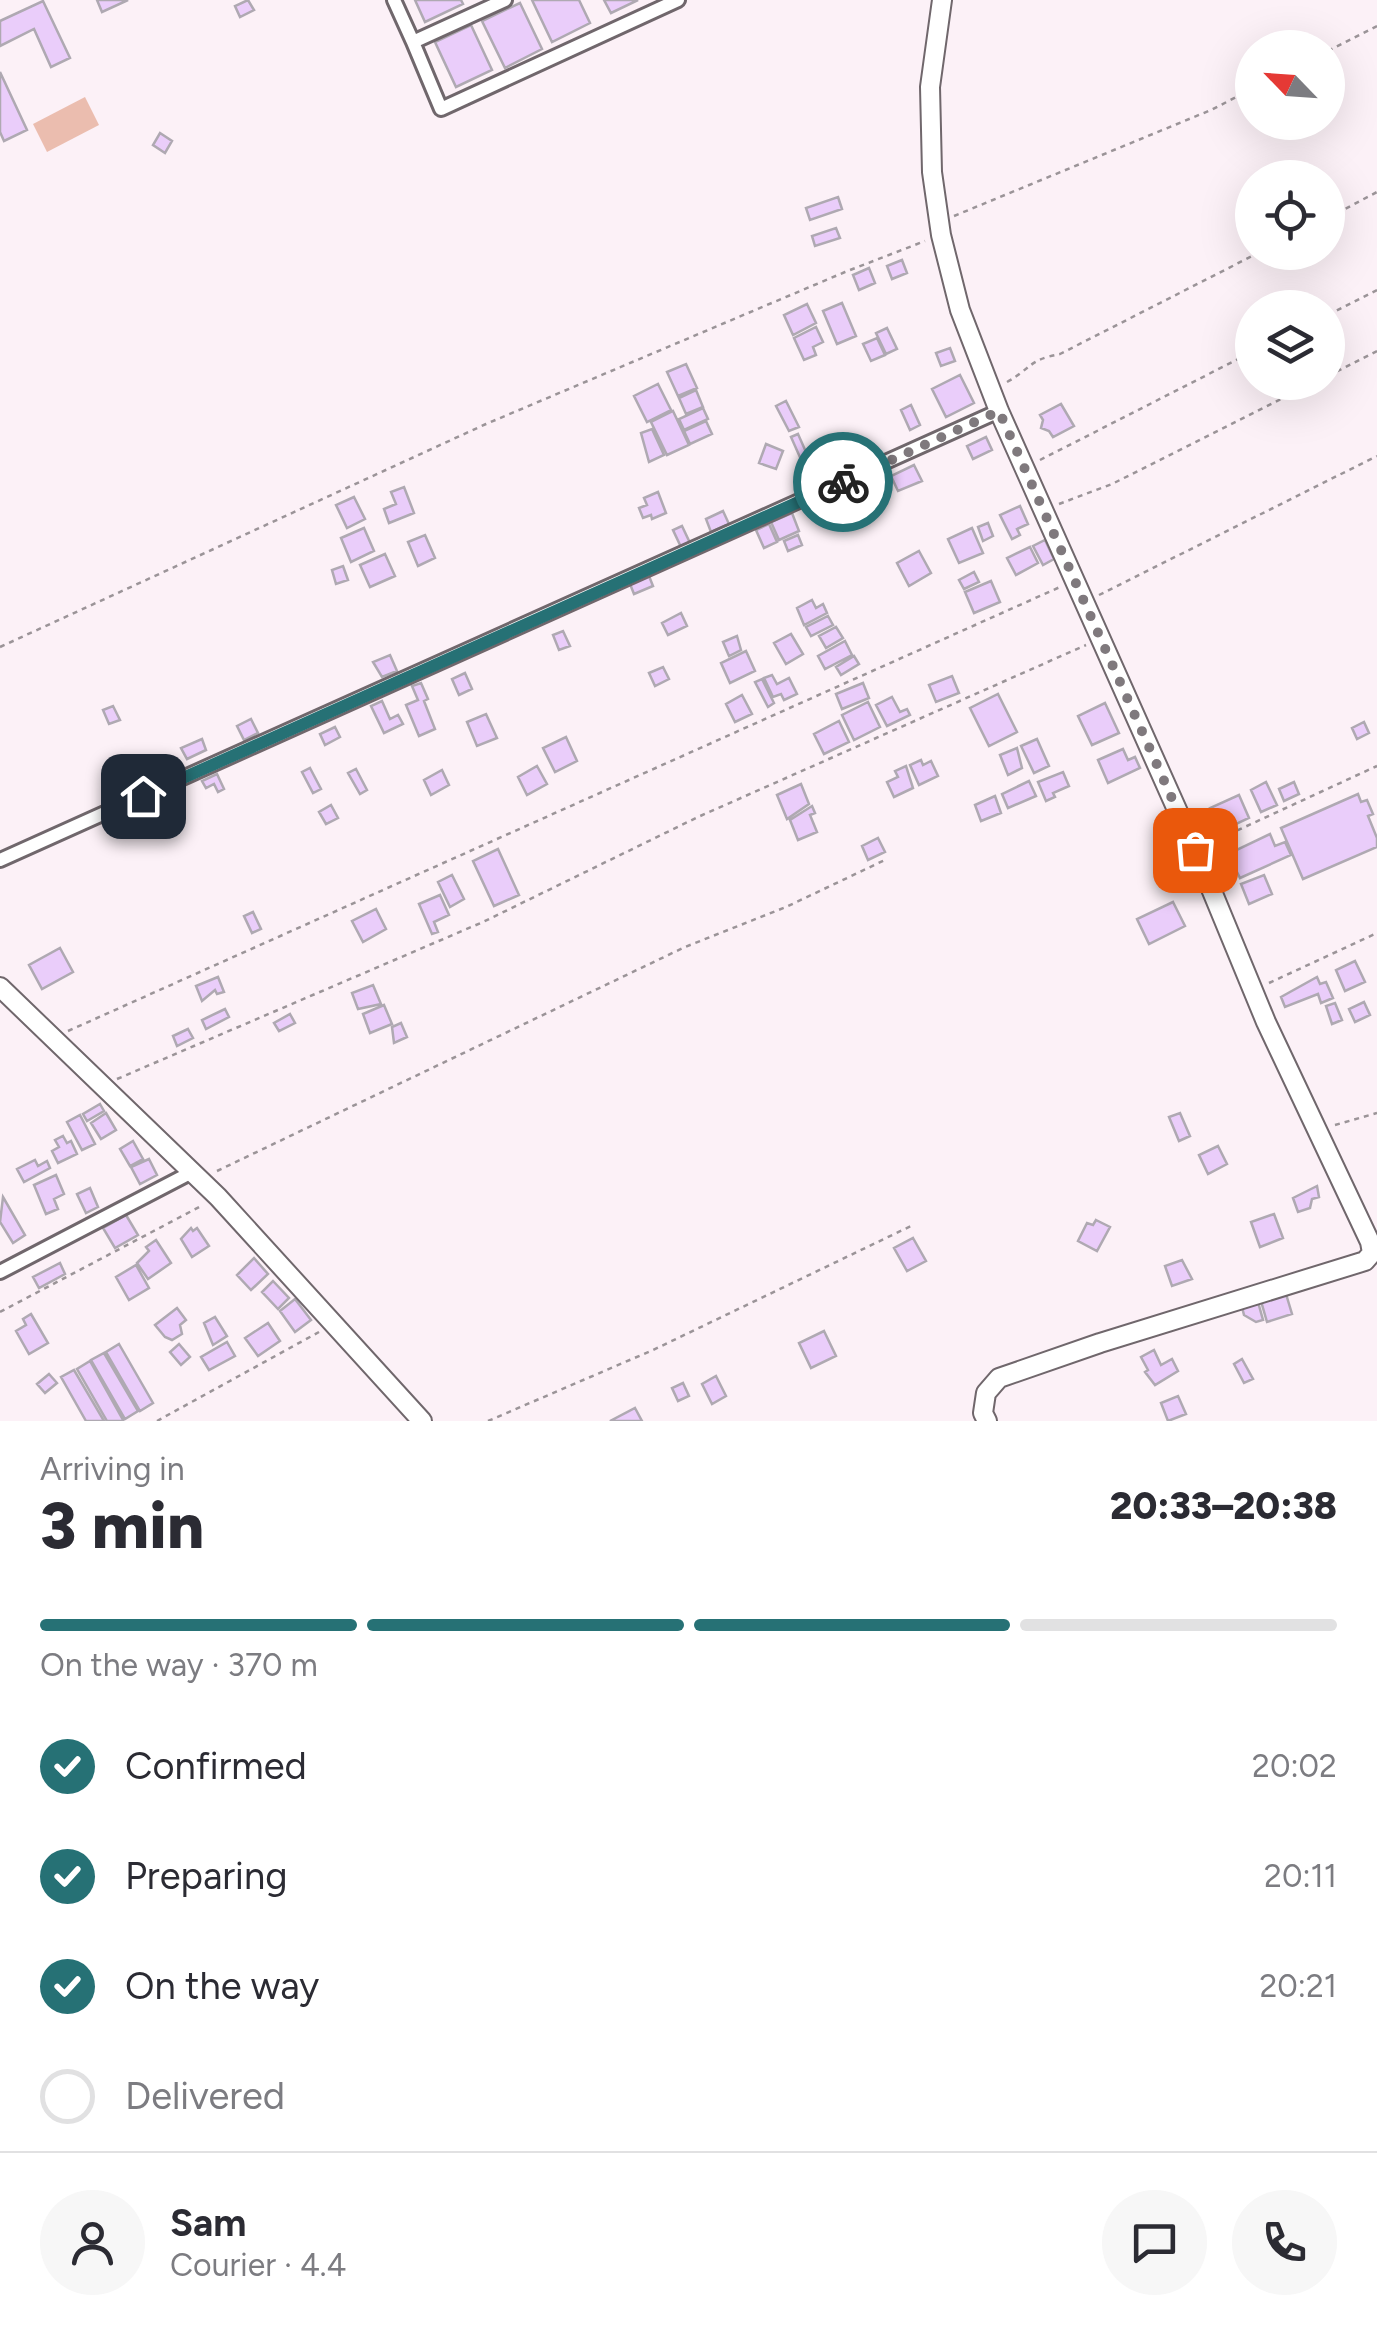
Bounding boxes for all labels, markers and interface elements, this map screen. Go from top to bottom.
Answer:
north arrow [1235,30,1345,140]
map controls [1235,30,1345,400]
button: locate [1235,160,1345,270]
button: layers [1235,290,1345,400]
courier [793,432,893,532]
icon: bike [816,455,871,510]
pin [101,754,186,839]
icon: home [116,769,171,824]
pin [1153,808,1238,893]
icon: bag [1168,823,1223,878]
text: Arriving in [40,1450,185,1488]
text: 20:33–20:38 [1110,1483,1337,1529]
text: 3 min [40,1486,204,1564]
text: On the way · 370 m [40,1646,318,1684]
icon: check [40,1739,95,1794]
text: Confirmed [125,1743,307,1789]
text: 20:02 [1252,1747,1337,1785]
icon: check [40,1849,95,1904]
text: Preparing [125,1853,287,1899]
text: 20:11 [1264,1857,1337,1895]
icon: check [40,1959,95,2014]
text: On the way [125,1963,319,2009]
text: 20:21 [1259,1967,1337,2005]
text: Delivered [125,2073,285,2119]
button: person [40,2190,145,2295]
button: chat [1102,2190,1207,2295]
button: phone [1232,2190,1337,2295]
text: Sam [170,2200,246,2246]
text: Courier · 4.4 [170,2246,346,2284]

